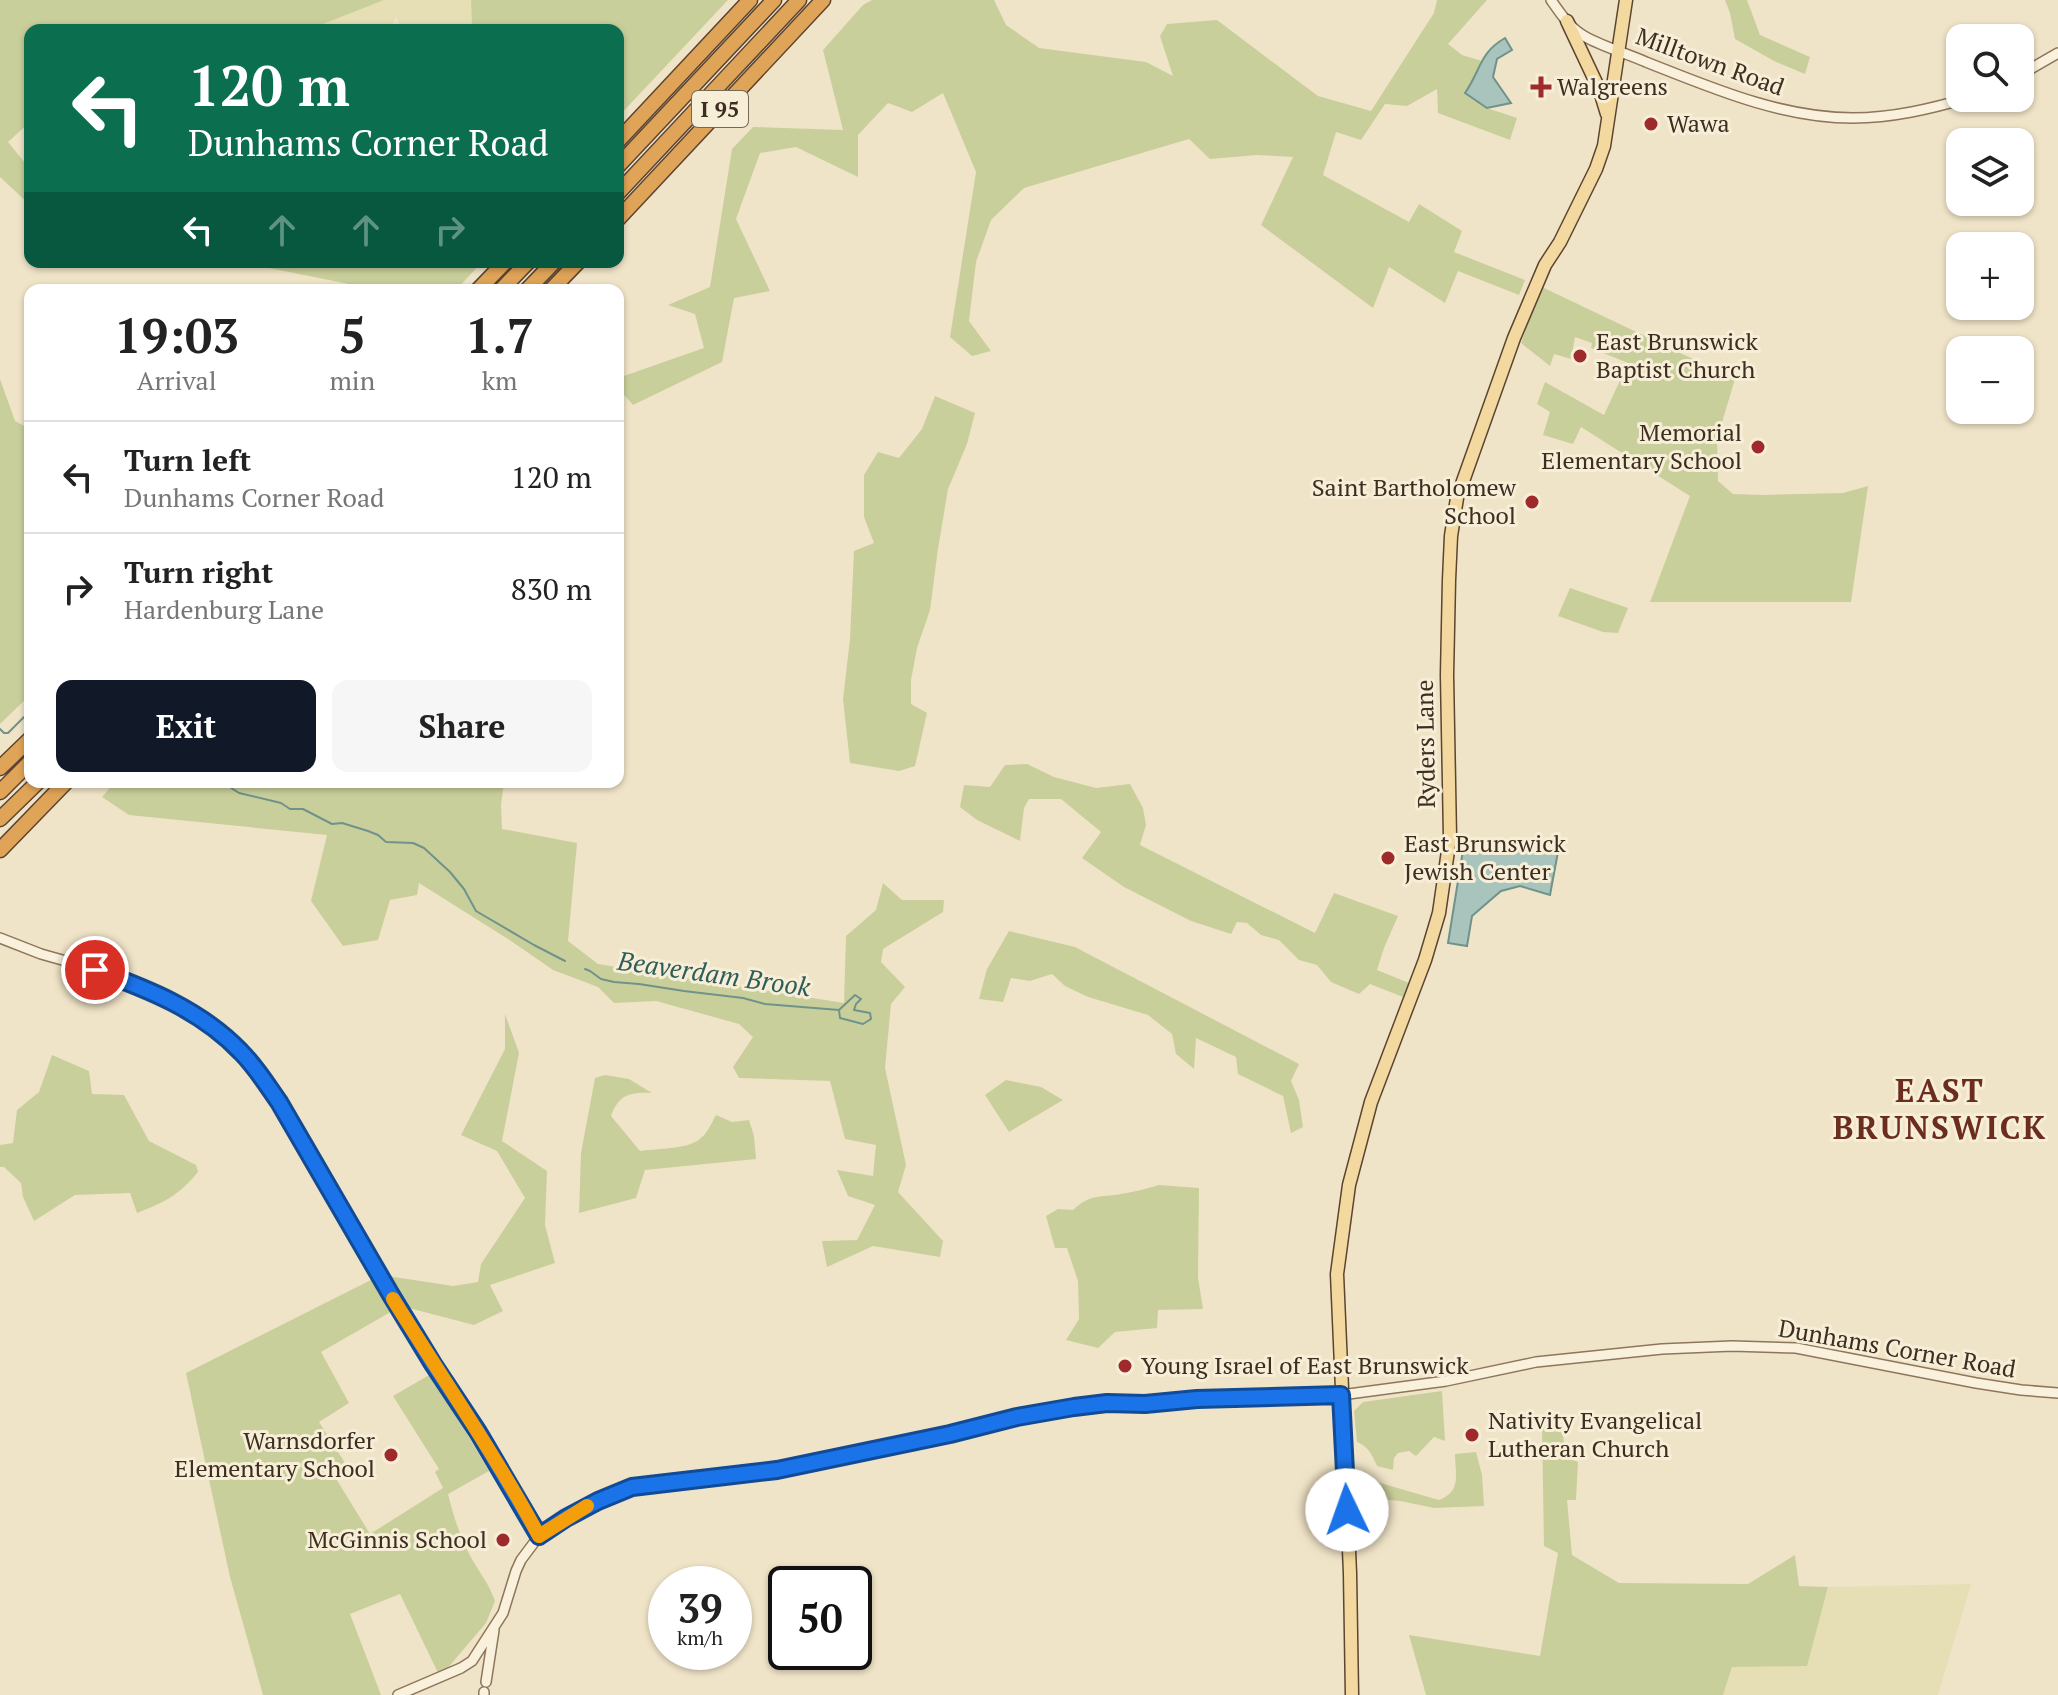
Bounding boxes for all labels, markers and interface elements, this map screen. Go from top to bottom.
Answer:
street label: Milltown Road [1632,19,1789,103]
map controls [1946,24,2034,424]
button: search [1946,24,2034,112]
text: 120 m [188,48,350,122]
icon: left [56,56,160,160]
place label: Walgreens [1557,70,1668,102]
marker: Walgreens [1532,78,1550,96]
road number: I 95 [692,91,748,127]
place label: Wawa [1667,107,1730,139]
marker: Wawa [1642,115,1660,133]
text: Dunhams Corner Road [188,119,549,166]
button: layers [1946,128,2034,216]
icon: left [176,208,220,252]
icon: ahead [260,208,304,252]
icon: ahead [344,208,388,252]
icon: right [428,208,472,252]
button: + [1946,232,2034,320]
text: 19:03 [114,303,239,367]
text: 5 [339,303,366,367]
text: 1.7 [465,303,534,367]
place label: East Brunswick Baptist Church [1596,325,1758,385]
button: − [1946,336,2034,424]
marker: East Brunswick Baptist Church [1571,347,1589,365]
text: Arrival [137,363,217,397]
text: min [329,363,375,397]
text: km [482,363,517,397]
place label: Memorial Elementary School [1541,416,1742,476]
marker: Memorial Elementary School [1749,438,1767,456]
text: Turn left [124,440,251,480]
icon: left [56,455,100,499]
text: 120 m [511,457,592,497]
place label: Saint Bartholomew School [1312,471,1517,531]
text: Dunhams Corner Road [124,480,385,514]
marker: Saint Bartholomew School [1523,493,1541,511]
text: Turn right [124,552,273,592]
icon: right [56,567,100,611]
text: 830 m [511,569,592,609]
text: Hardenburg Lane [124,592,324,626]
street label: Ryders Lane [1408,679,1442,809]
button: Exit [56,680,316,772]
button: Share [332,680,592,772]
place label: East Brunswick Jewish Center [1404,827,1566,887]
marker: East Brunswick Jewish Center [1379,849,1397,867]
pin [61,936,129,1004]
water label: Beaverdam Brook [615,943,813,1003]
icon: arrive [73,948,117,992]
district label: EAST BRUNSWICK [1833,1069,2047,1148]
street label: Dunhams Corner Road [1776,1311,2018,1385]
place label: Young Israel of East Brunswick [1141,1349,1469,1381]
marker: Young Israel of East Brunswick [1116,1357,1134,1375]
place label: Nativity Evangelical Lutheran Church [1488,1404,1702,1464]
place label: Warnsdorfer Elementary School [174,1424,376,1484]
marker: Nativity Evangelical Lutheran Church [1463,1426,1481,1444]
marker: Warnsdorfer Elementary School [382,1446,400,1464]
position arrow [1305,1468,1389,1552]
place label: McGinnis School [307,1523,487,1555]
marker: McGinnis School [494,1531,512,1549]
speed limit sign: 50 [768,1566,872,1670]
text: 39 [677,1581,723,1634]
text: km/h [677,1624,723,1651]

